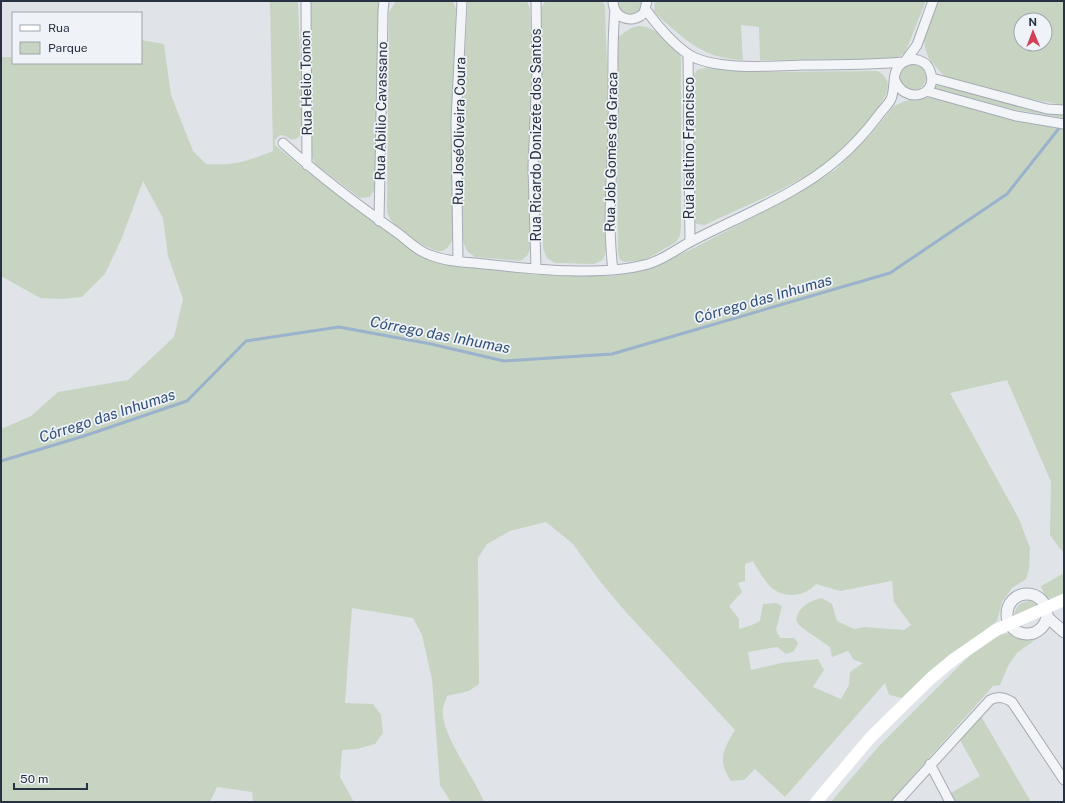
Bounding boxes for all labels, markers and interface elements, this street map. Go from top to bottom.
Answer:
legend [12,12,142,64]
north arrow [1013,12,1053,52]
text: N [1028,16,1037,28]
text: Rua [48,21,70,35]
street label: Rua Ricardo Donizete dos Santos [528,28,544,242]
street label: Rua Helio Tonon [297,30,315,136]
text: Parque [48,41,88,55]
street label: Rua Abilio Cavassano [372,41,390,181]
street label: Rua JoséOliveira Coura [450,57,468,205]
street label: Rua Job Gomes da Graca [602,72,620,232]
street label: Rua Isaltino Francisco [681,77,697,219]
water label: Córrego das Inhumas [692,271,834,326]
water label: Córrego das Inhumas [369,313,512,356]
water label: Córrego das Inhumas [37,385,177,446]
scale bar [14,765,87,791]
text: 50 m [20,772,48,786]

